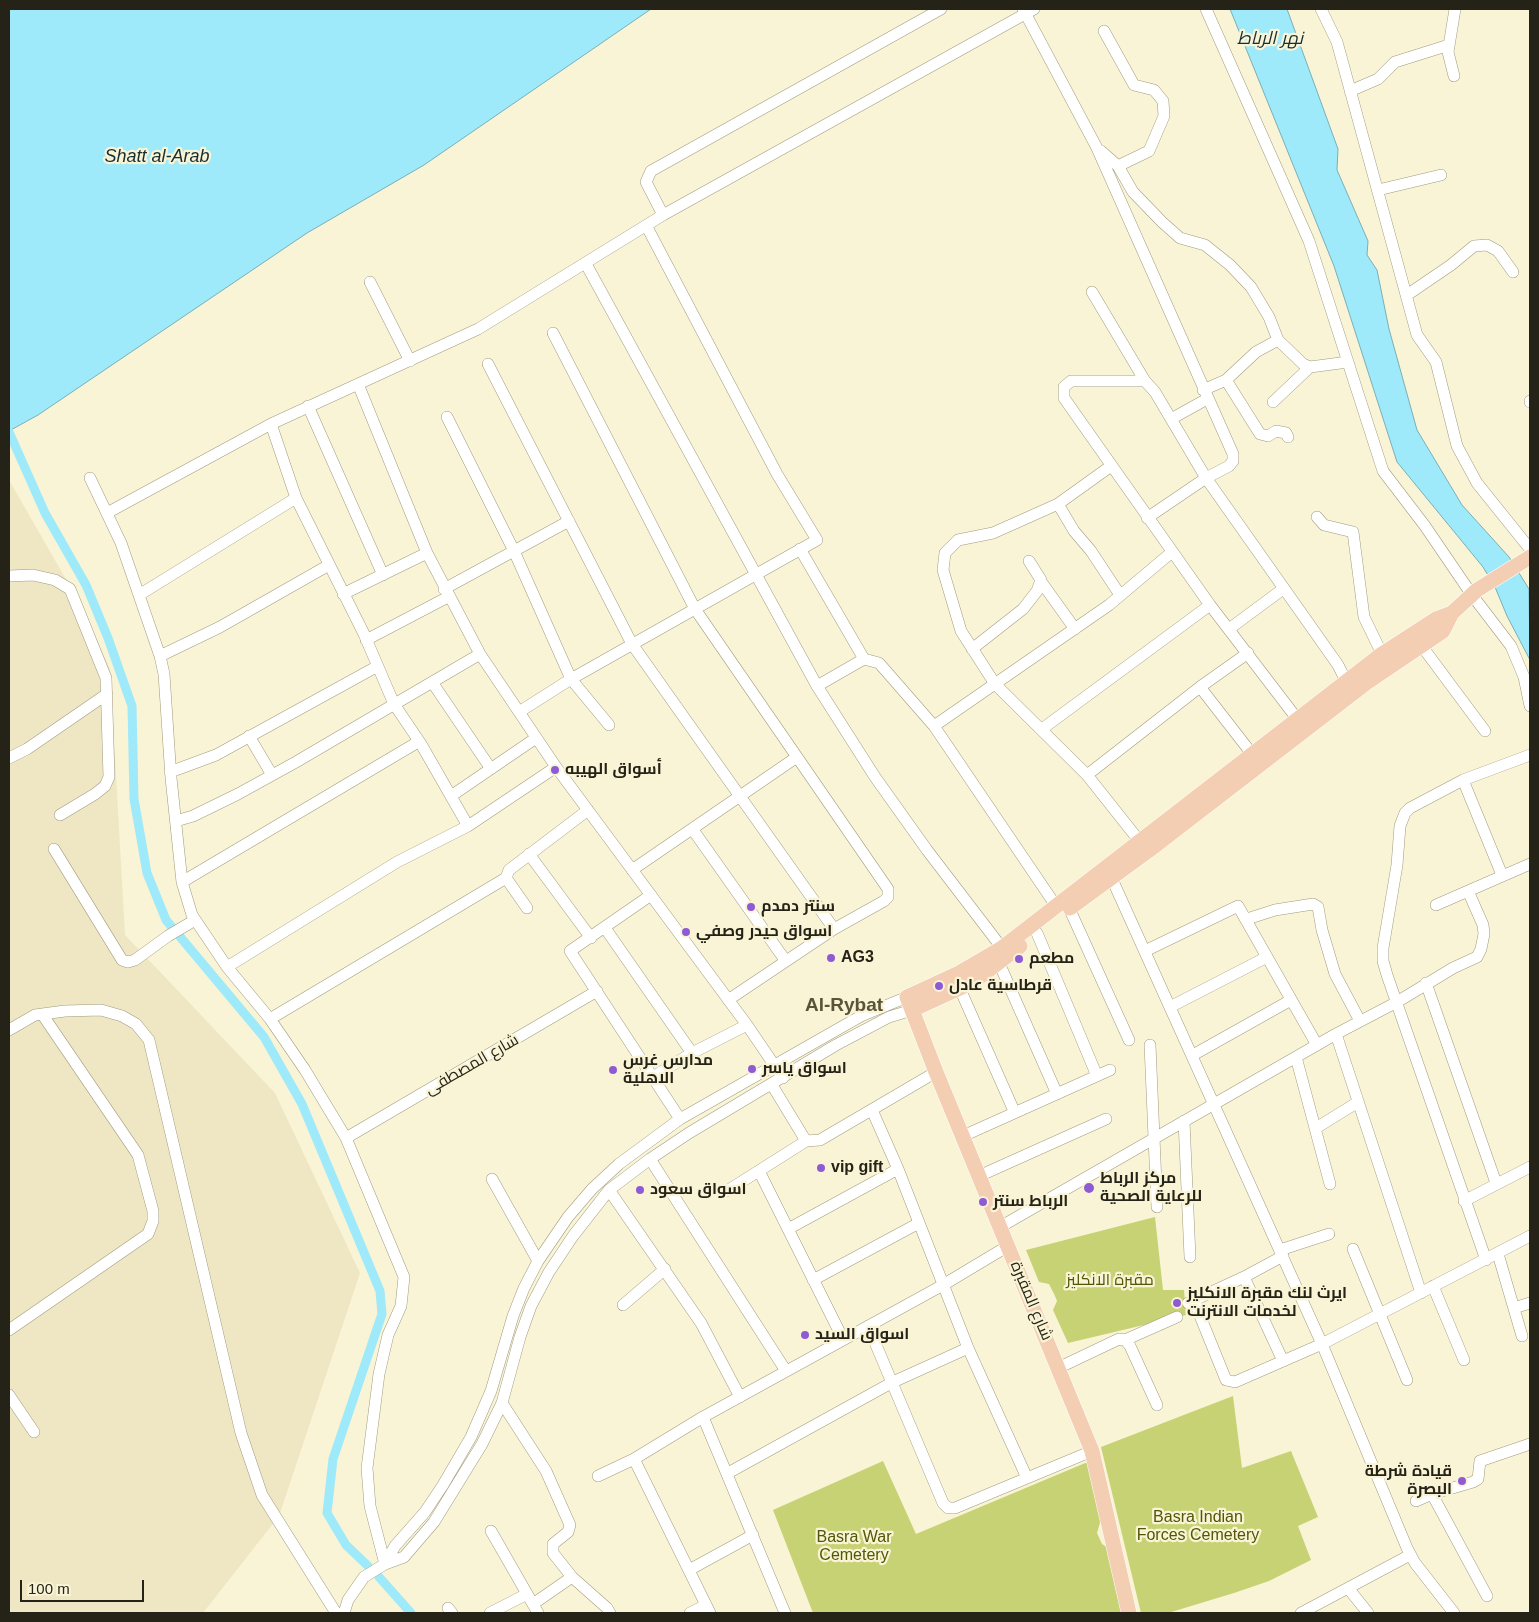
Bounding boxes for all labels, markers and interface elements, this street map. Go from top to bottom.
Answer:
water label: نهر الرباط [1237,28,1303,50]
water label: Shatt al-Arab [104,146,210,168]
place label: أسواق الهيبه [565,760,662,780]
marker: أسواق الهيبه [549,764,561,776]
place label: سنتر دمدم [761,897,835,917]
marker: سنتر دمدم [745,901,757,913]
place label: اسواق حيدر وصفي [696,922,832,942]
marker: اسواق حيدر وصفي [680,926,692,938]
place label: AG3 [841,948,874,968]
place label: مطعم [1029,949,1074,969]
marker: AG3 [825,952,837,964]
marker: مطعم [1013,953,1025,965]
place label: قرطاسية عادل [949,976,1052,996]
marker: قرطاسية عادل [933,980,945,992]
district label: Al-Rybat [805,995,883,1017]
street label: شارع المصطفى [422,1030,522,1100]
place label: مدارس غرس الاهلية [623,1051,713,1089]
place label: اسواق ياسر [762,1059,847,1079]
marker: اسواق ياسر [746,1063,758,1075]
marker: مدارس غرس الاهلية [607,1064,619,1076]
place label: vip gift [831,1158,883,1178]
marker: vip gift [815,1162,827,1174]
place label: مركز الرباط للرعاية الصحية [1100,1169,1202,1207]
place label: اسواق سعود [650,1180,747,1200]
marker: مركز الرباط للرعاية الصحية [1082,1181,1096,1195]
marker: اسواق سعود [634,1184,646,1196]
place label: الرباط سنتر [993,1192,1068,1212]
marker: الرباط سنتر [977,1196,989,1208]
street label: شارع المقبرة [1006,1259,1056,1343]
park label: مقبرة الانكليز [1066,1271,1154,1291]
place label: ايرث لنك مقبرة الانكليز لخدمات الانترنت [1187,1284,1347,1322]
marker: ايرث لنك مقبرة الانكليز لخدمات الانترنت [1171,1297,1183,1309]
place label: اسواق السيد [815,1325,909,1345]
marker: اسواق السيد [799,1329,811,1341]
place label: قيادة شرطة البصرة [1365,1462,1452,1500]
marker: قيادة شرطة البصرة [1456,1475,1468,1487]
park label: Basra Indian Forces Cemetery [1137,1508,1259,1546]
park label: Basra War Cemetery [817,1528,891,1566]
scale bar [22,1570,146,1602]
text: 100 m [28,1580,70,1597]

